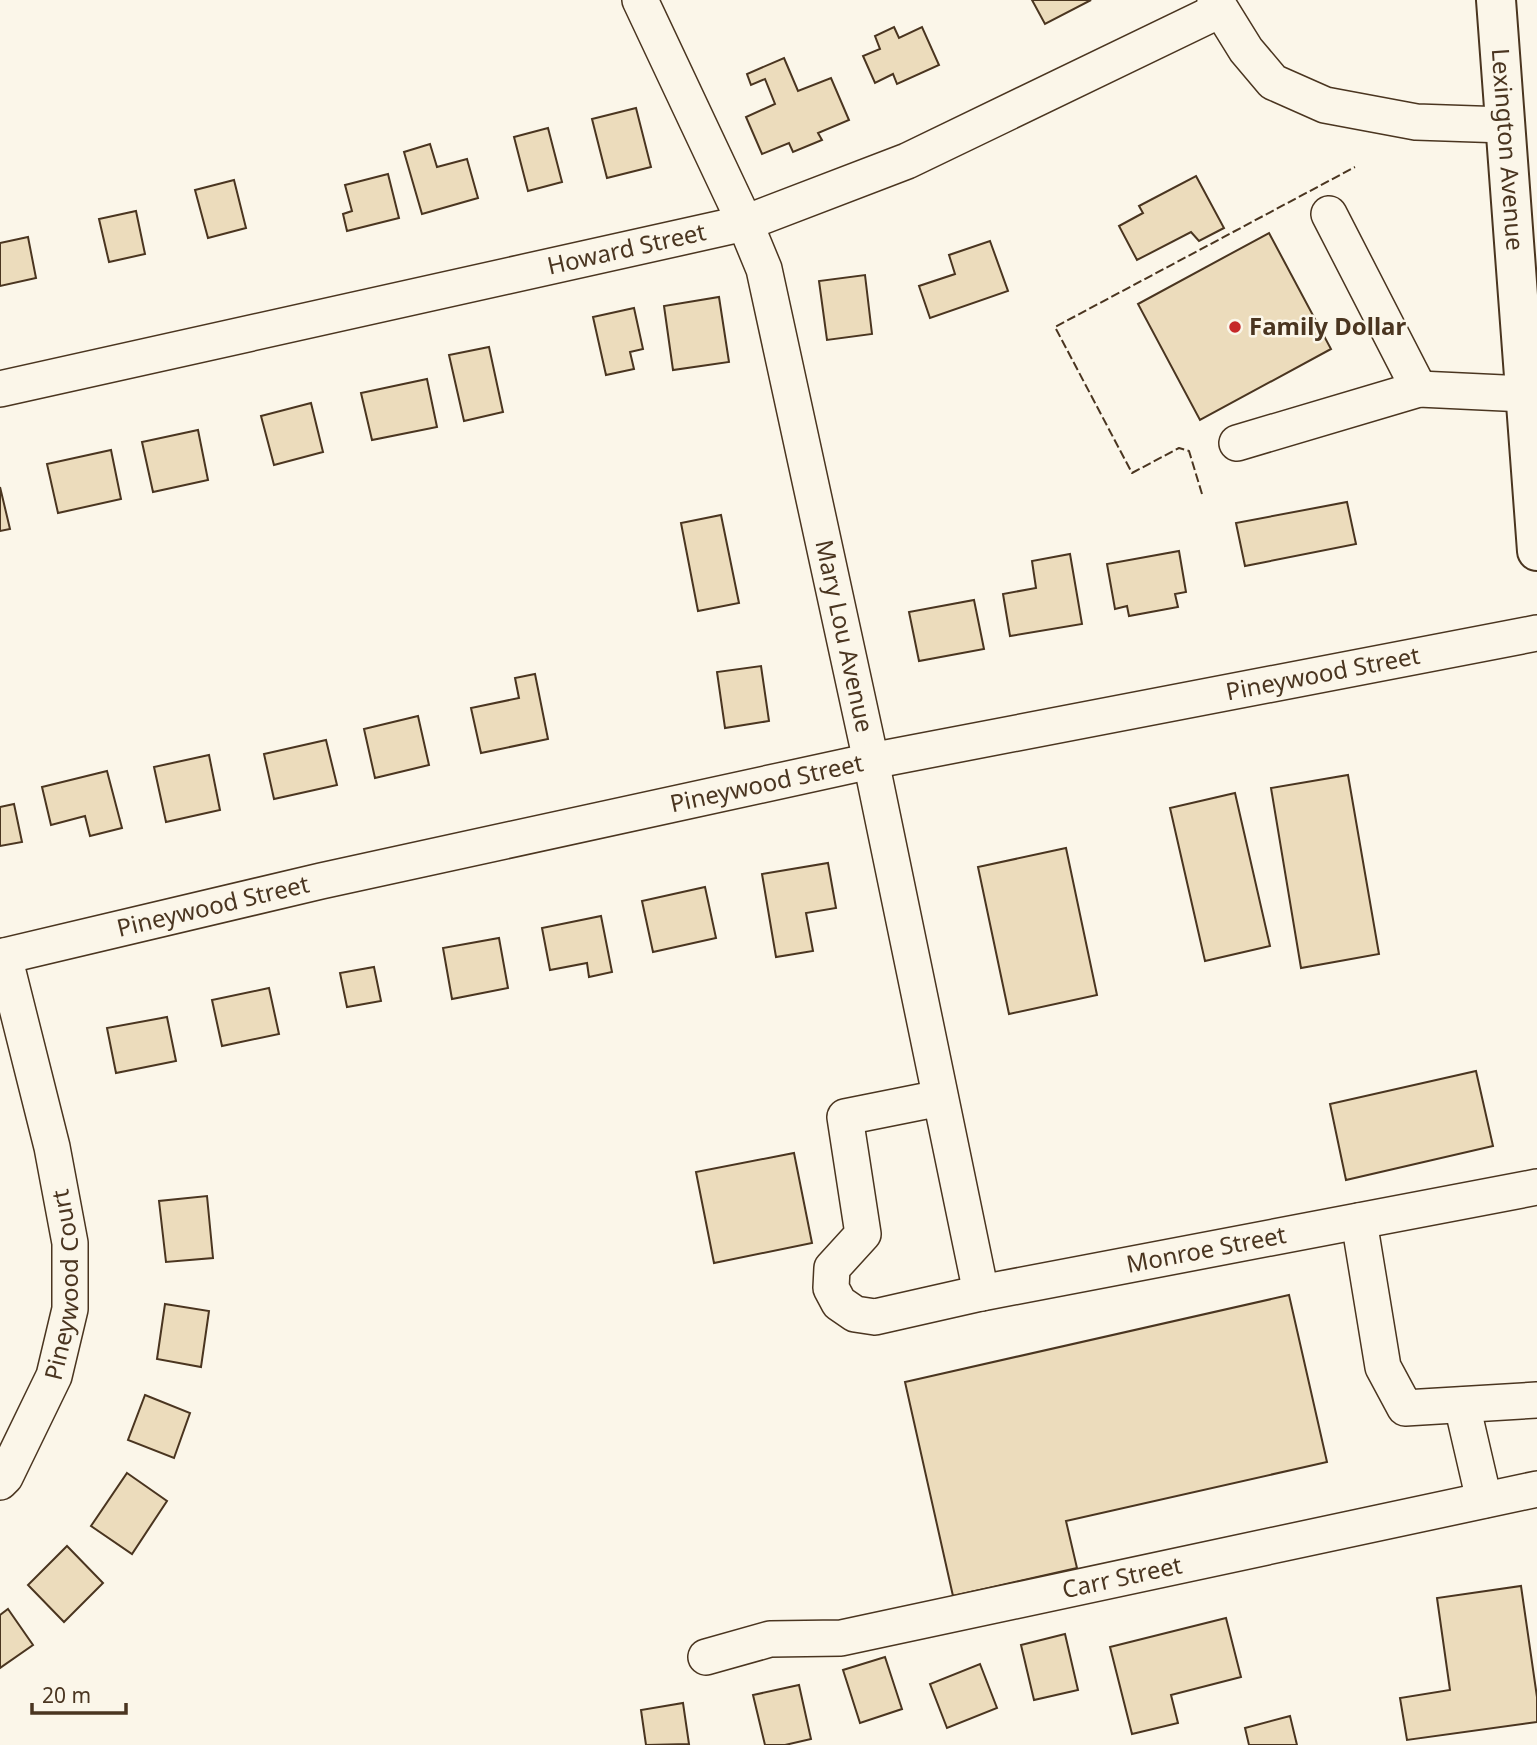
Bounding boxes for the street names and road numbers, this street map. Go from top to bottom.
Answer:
street label: Lexington Avenue [1485,47,1533,252]
street label: Howard Street [544,214,709,282]
street label: Mary Lou Avenue [808,536,882,735]
street label: Pineywood Street [1223,638,1423,707]
street label: Pineywood Street [667,745,866,819]
street label: Pineywood Street [113,866,313,944]
street label: Pineywood Court [36,1187,86,1383]
street label: Monroe Street [1123,1217,1289,1280]
street label: Carr Street [1059,1547,1185,1605]

